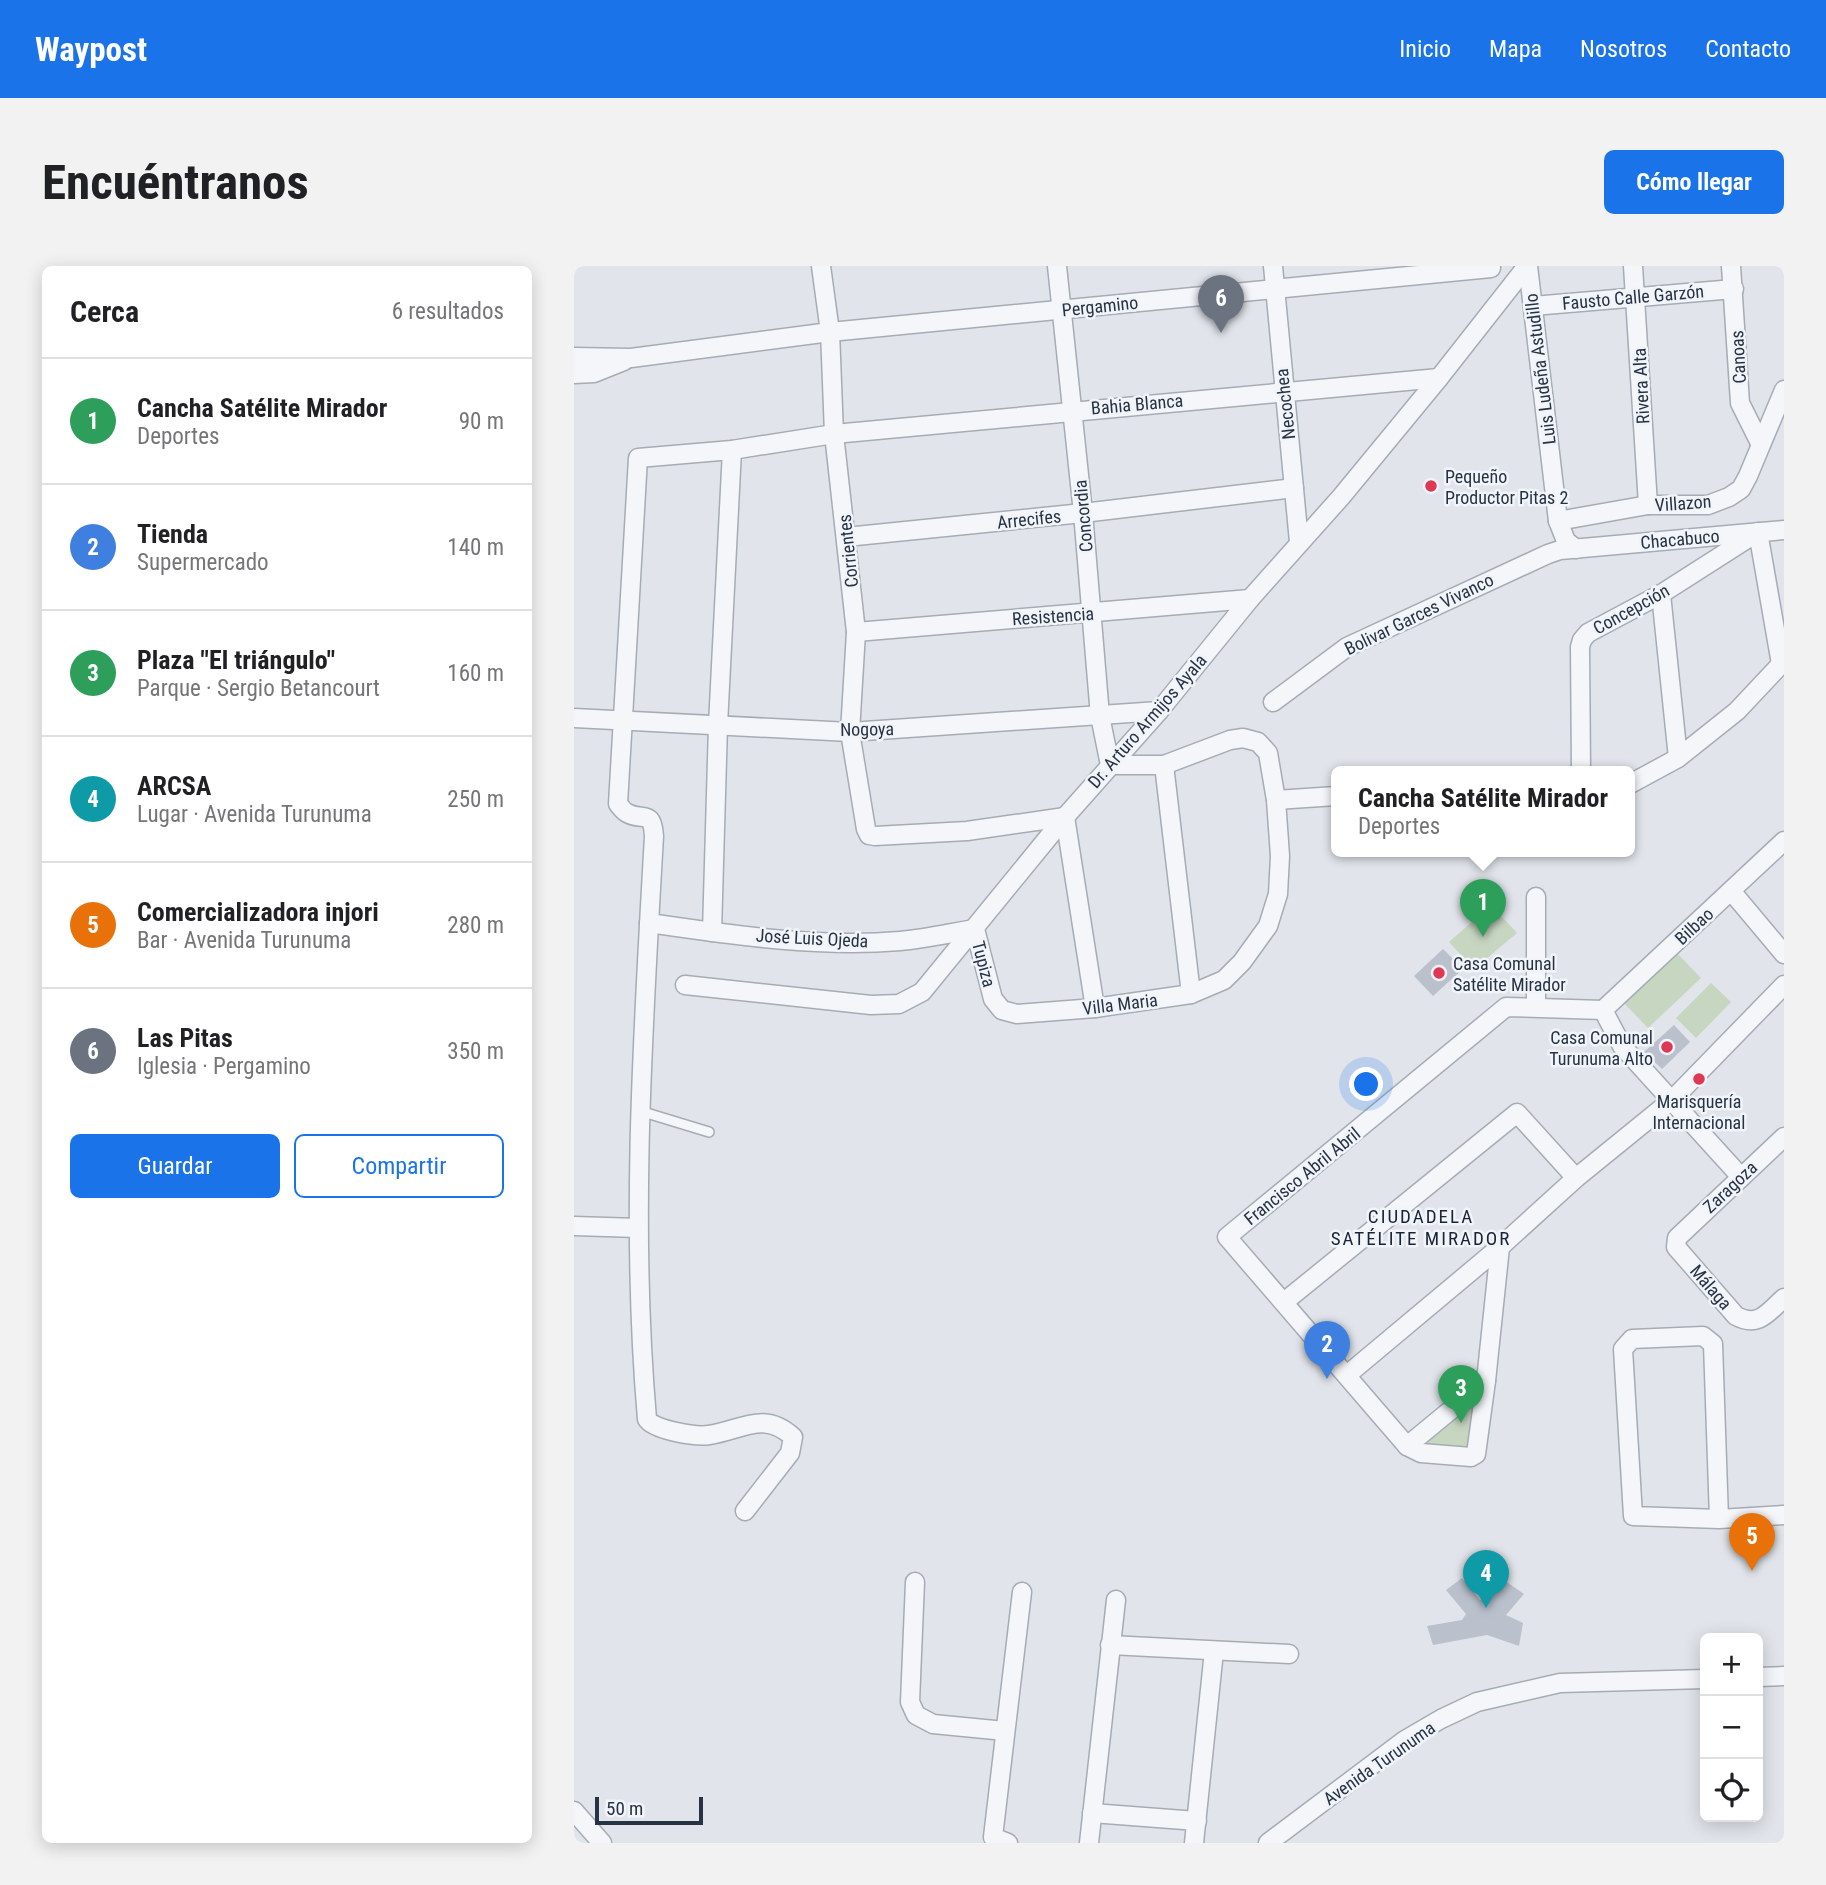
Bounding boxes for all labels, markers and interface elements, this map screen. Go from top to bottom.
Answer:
text: Waypost [35,30,147,69]
text: Inicio [1399,35,1451,63]
text: Mapa [1489,35,1542,63]
text: Nosotros [1580,35,1667,63]
text: Contacto [1705,35,1791,63]
button: Cómo llegar [1604,150,1784,214]
text: Encuéntranos [42,154,309,211]
pin: 6 [1198,275,1244,333]
street label: Fausto Calle Garzón [1561,280,1705,314]
street label: Pergamino [1061,292,1139,320]
street label: Luis Ludeña Astudillo [1520,292,1560,446]
text: Cerca [70,294,139,329]
text: 6 resultados [392,298,504,325]
street label: Canoas [1726,330,1750,384]
street label: Rivera Alta [1629,347,1653,425]
street label: Necochea [1271,368,1299,440]
street label: Bahia Blanca [1090,390,1184,418]
text: Cancha Satélite Mirador [137,393,387,423]
text: 1 [87,408,99,435]
text: 90 m [459,408,504,435]
text: Deportes [137,423,219,450]
place label: Pequeño Productor Pitas 2 [1445,466,1568,508]
marker: Pequeño Productor Pitas 2 [1423,478,1439,494]
street label: Concordia [1069,479,1097,553]
street label: Villazon [1654,491,1712,515]
street label: Arrecifes [996,505,1062,533]
street label: Corrientes [834,513,862,589]
text: Tienda [137,519,208,549]
street label: Chacabuco [1640,525,1720,553]
text: 2 [87,534,99,561]
text: 140 m [447,534,504,561]
text: Supermercado [137,549,269,576]
street label: Bolivar Garces Vivanco [1341,569,1497,659]
street label: Concepción [1589,580,1673,638]
street label: Resistencia [1011,603,1095,629]
text: Plaza "El triángulo" [137,645,335,675]
street label: Dr. Arturo Armijos Ayala [1083,650,1211,792]
text: 3 [87,660,99,687]
text: 160 m [447,660,504,687]
text: Parque · Sergio Betancourt [137,675,380,702]
street label: Nogoya [840,718,894,740]
popup [1331,766,1635,857]
text: ARCSA [137,771,211,801]
text: Cancha Satélite Mirador [1358,783,1608,813]
text: 4 [87,786,99,813]
text: 250 m [447,786,504,813]
text: Lugar · Avenida Turunuma [137,801,372,828]
text: Deportes [1358,813,1440,840]
pin: 1 [1460,879,1506,937]
text: Comercializadora injori [137,897,379,927]
street label: Bilbao [1671,903,1717,949]
text: 5 [87,912,99,939]
text: 280 m [447,912,504,939]
street label: José Luis Ojeda [755,925,869,951]
text: Bar · Avenida Turunuma [137,927,351,954]
street label: Tupiza [968,939,1000,989]
place label: Casa Comunal Satélite Mirador [1453,953,1566,995]
marker: Casa Comunal Satélite Mirador [1431,965,1447,981]
street label: Villa Maria [1081,989,1159,1019]
text: Las Pitas [137,1023,233,1053]
place label: Casa Comunal Turunuma Alto [1549,1027,1653,1069]
text: 6 [87,1038,99,1065]
text: 350 m [447,1038,504,1065]
marker: Casa Comunal Turunuma Alto [1659,1039,1675,1055]
text: Iglesia · Pergamino [137,1053,311,1080]
your location [1349,1067,1383,1101]
marker: Marisquería Internacional [1691,1071,1707,1087]
place label: Marisquería Internacional [1653,1091,1745,1133]
street label: Francisco Abril Abril [1240,1123,1364,1229]
button: Guardar [70,1134,280,1198]
button: Compartir [294,1134,504,1198]
street label: Zaragoza [1699,1157,1761,1217]
district label: CIUDADELA SATÉLITE MIRADOR [1331,1205,1511,1250]
street label: Málaga [1686,1260,1736,1314]
pin: 2 [1304,1321,1350,1379]
pin: 3 [1438,1365,1484,1423]
pin: 5 [1729,1513,1775,1571]
pin: 4 [1463,1550,1509,1608]
map controls [1700,1633,1763,1822]
button: + [1700,1633,1763,1696]
button: − [1700,1696,1763,1759]
street label: Avenida Turunuma [1319,1717,1439,1809]
button: locate [1700,1759,1763,1822]
scale bar [595,1794,704,1826]
text: 50 m [606,1797,643,1820]

